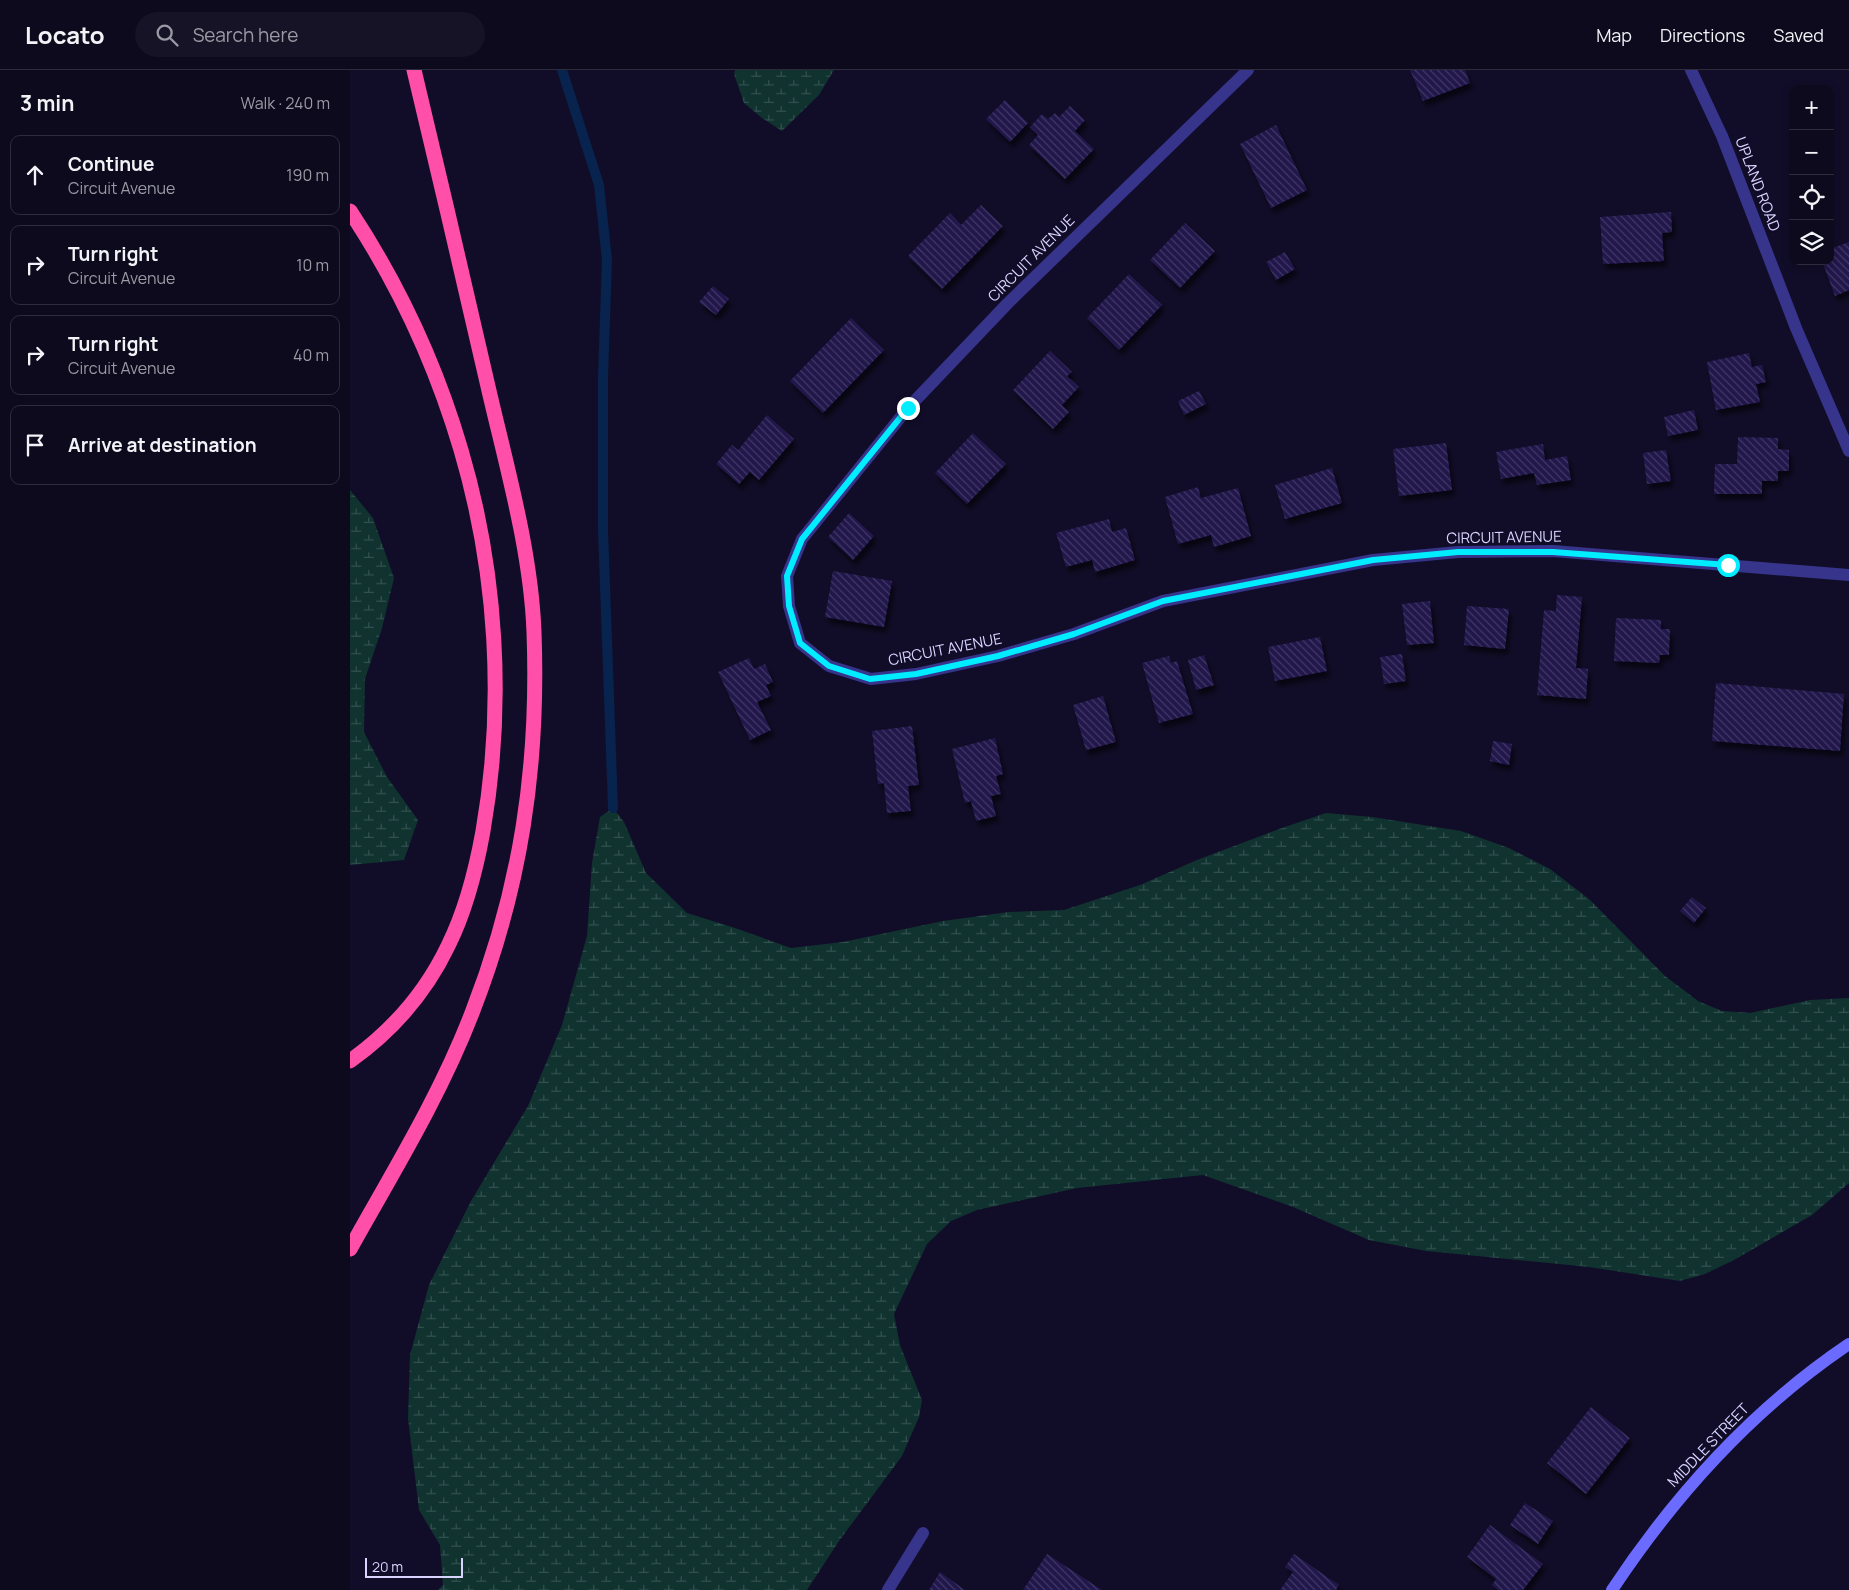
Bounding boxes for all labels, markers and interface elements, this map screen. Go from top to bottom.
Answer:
search box [135,12,485,57]
text: Locato [25,18,105,51]
icon: search [153,21,181,49]
text: Search here [193,22,298,48]
text: Map [1596,23,1632,47]
text: Directions [1660,23,1745,47]
text: Saved [1773,23,1824,47]
map controls [1789,85,1834,265]
button: + [1789,85,1834,130]
text: 3 min [20,89,74,117]
text: Walk · 240 m [240,92,330,114]
button: − [1789,130,1834,175]
street label: UPLAND ROAD [1730,134,1786,234]
text: Continue [68,151,154,177]
icon: ahead [21,161,49,189]
text: 190 m [286,164,329,186]
button: locate [1789,175,1834,220]
text: Circuit Avenue [68,177,175,199]
street label: CIRCUIT AVENUE [983,210,1079,306]
button: layers [1789,220,1834,265]
text: Turn right [68,241,158,267]
icon: right [21,251,49,279]
text: 10 m [296,254,329,276]
text: Circuit Avenue [68,267,175,289]
text: Turn right [68,331,158,357]
icon: right [21,341,49,369]
text: 40 m [293,344,329,366]
text: Circuit Avenue [68,357,175,379]
route end [897,397,920,420]
icon: arrive [21,431,49,459]
text: Arrive at destination [68,432,257,458]
street label: CIRCUIT AVENUE [1446,525,1562,549]
route start [1717,554,1740,577]
street label: CIRCUIT AVENUE [886,628,1004,670]
street label: MIDDLE STREET [1663,1398,1754,1492]
scale bar [365,1555,462,1578]
text: 20 m [372,1557,403,1576]

